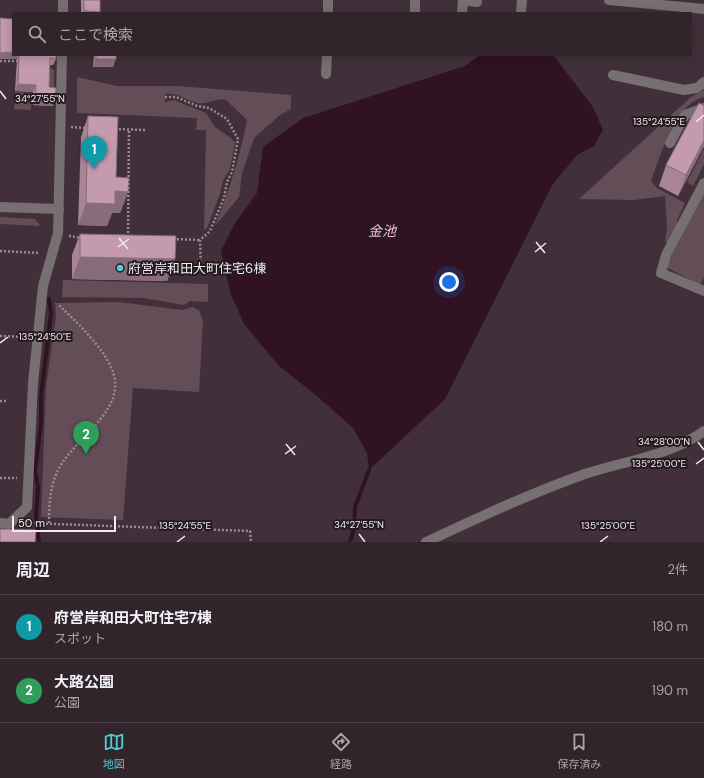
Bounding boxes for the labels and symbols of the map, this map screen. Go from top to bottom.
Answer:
text: 34°27'55"N [15,92,65,105]
text: 135°24'55"E [633,115,685,128]
pin: 1 [81,136,107,169]
water label: 金池 [368,222,398,240]
place label: 府営岸和田大町住宅6棟 [128,260,266,277]
marker: 府営岸和田大町住宅6棟 [115,263,125,273]
your location [439,272,459,292]
text: 135°24'50"E [18,330,72,343]
pin: 2 [73,421,99,454]
text: 34°28'00"N [638,435,690,448]
text: 135°25'00"E [632,457,686,470]
scale bar [12,514,116,533]
text: 34°27'55"N [334,518,384,531]
text: 135°24'55"E [159,519,211,532]
text: 135°25'00"E [581,519,635,532]

